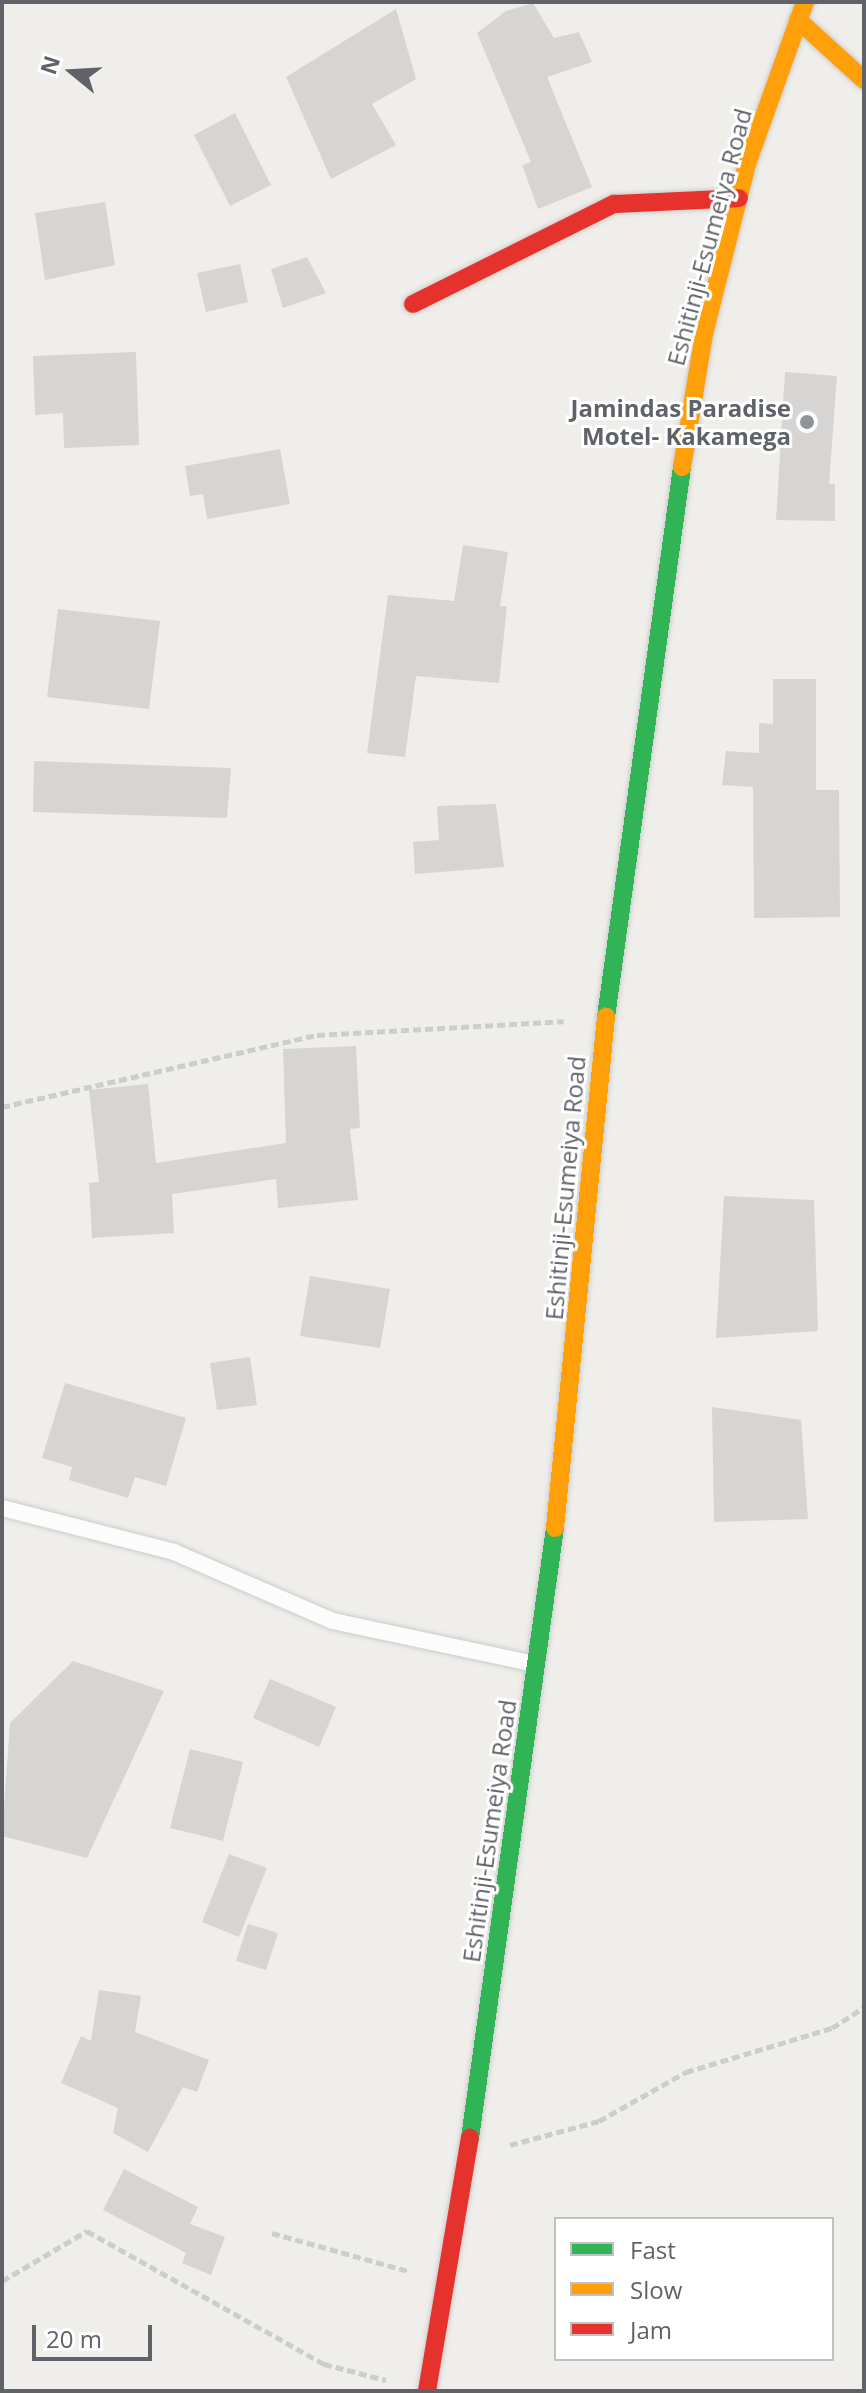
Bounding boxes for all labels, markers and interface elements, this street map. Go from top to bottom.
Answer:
north arrow [32,32,112,112]
text: N [32,51,66,78]
street label: Eshitinji-Esumeiya Road [661,105,757,369]
place label: Jamindas Paradise Motel- Kakamega [570,394,791,450]
marker: Jamindas Paradise Motel- Kakamega [798,413,816,431]
street label: Eshitinji-Esumeiya Road [539,1055,591,1321]
street label: Eshitinji-Esumeiya Road [456,1698,522,1964]
legend [554,2217,834,2361]
text: Fast [630,2233,676,2266]
text: Slow [630,2273,682,2306]
scale bar [36,2309,156,2359]
text: Jam [630,2313,672,2346]
text: 20 m [46,2322,102,2355]

